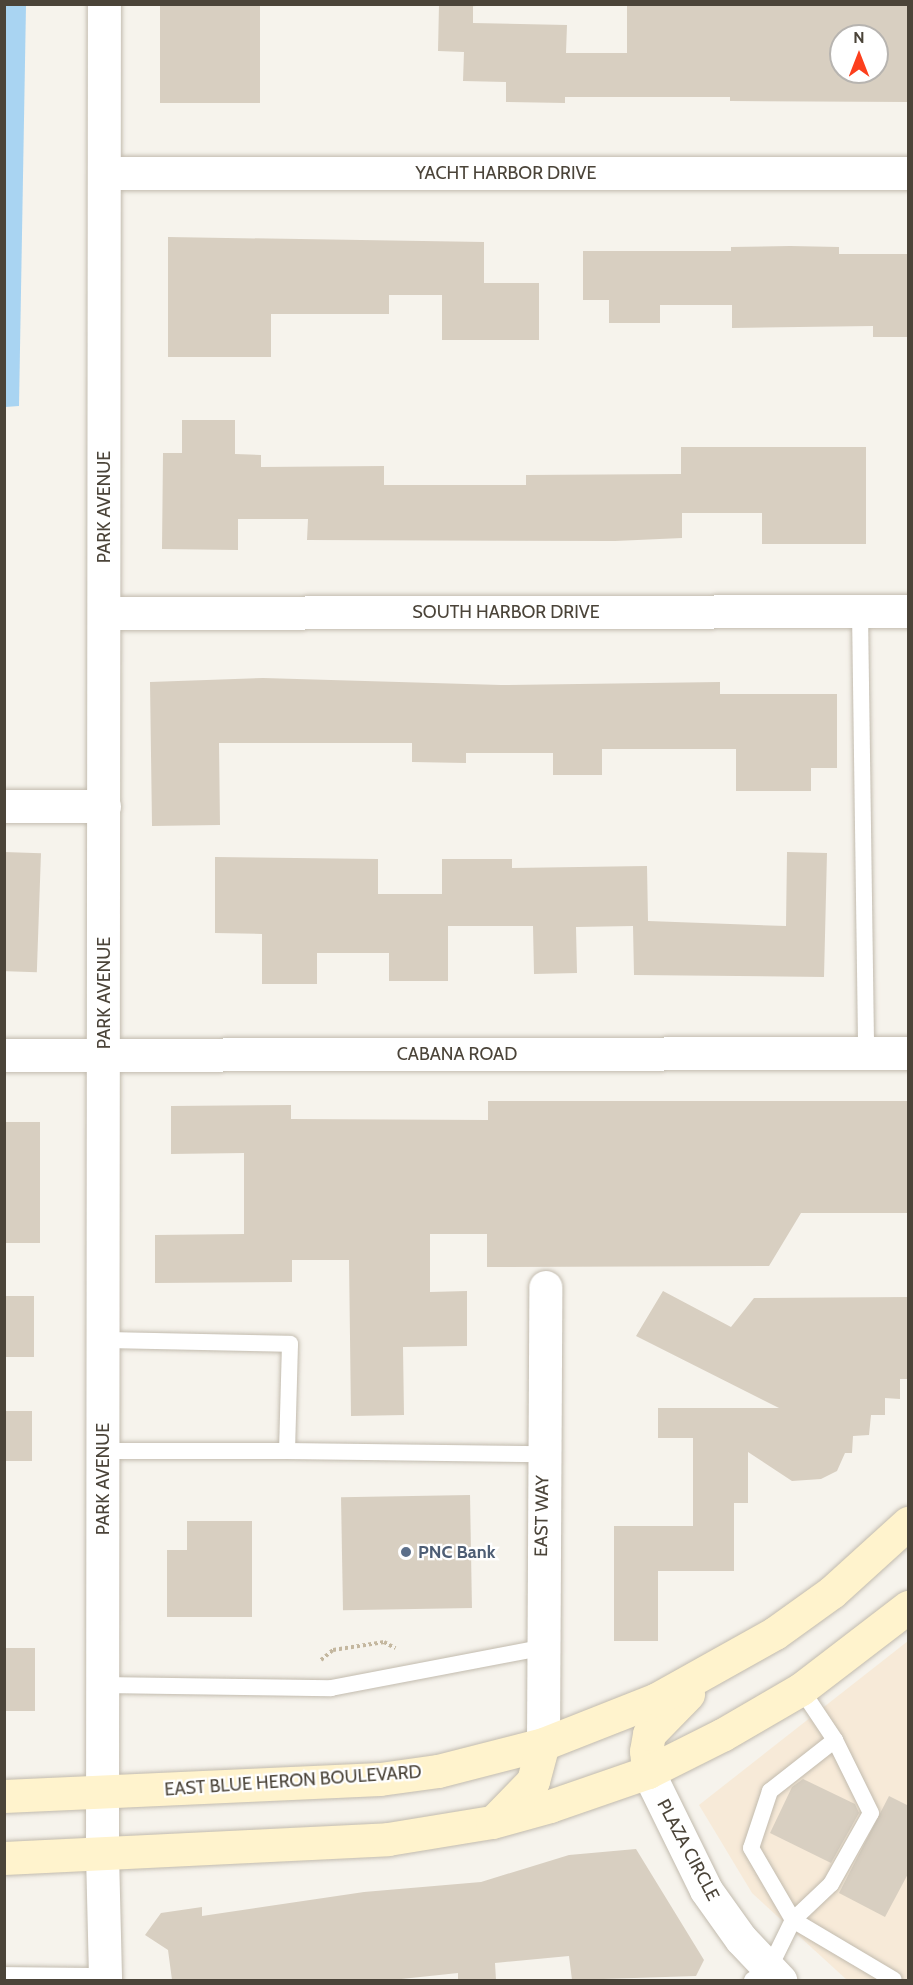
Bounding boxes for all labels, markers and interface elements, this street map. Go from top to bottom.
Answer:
north arrow [829,24,889,84]
text: N [853,28,865,47]
street label: YACHT HARBOR DRIVE [415,162,597,184]
street label: PARK AVENUE [93,451,115,563]
street label: SOUTH HARBOR DRIVE [412,601,600,623]
street label: PARK AVENUE [93,937,115,1049]
street label: CABANA ROAD [397,1043,517,1065]
street label: PARK AVENUE [92,1423,114,1535]
street label: EAST WAY [530,1475,554,1557]
place label: PNC Bank [418,1541,495,1563]
marker: PNC Bank [399,1545,413,1559]
street label: EAST BLUE HERON BOULEVARD [164,1761,422,1801]
street label: PLAZA CIRCLE [652,1795,724,1905]

